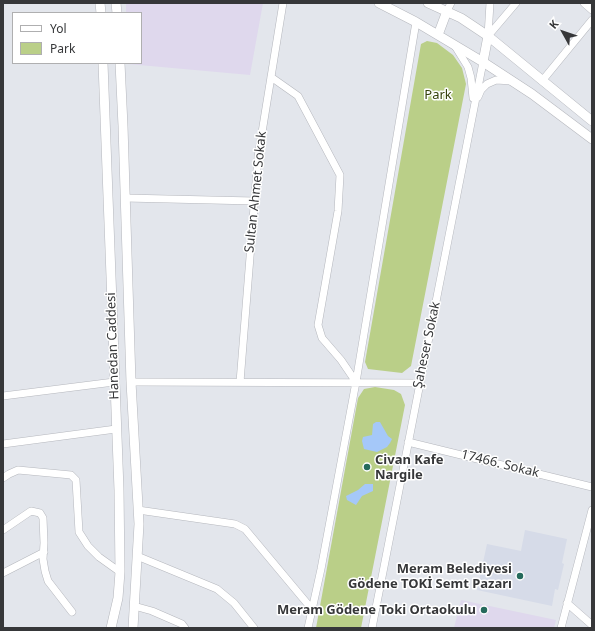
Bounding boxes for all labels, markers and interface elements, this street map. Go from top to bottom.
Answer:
legend [12,12,142,64]
north arrow [543,12,583,52]
text: K [545,16,562,32]
text: Yol [50,20,67,37]
text: Park [50,40,75,57]
park label: Park [424,87,452,103]
street label: Sultan Ahmet Sokak [242,131,270,253]
street label: Hanedan Caddesi [103,292,123,400]
street label: Şaheser Sokak [410,300,444,390]
street label: 17466. Sokak [459,447,541,481]
place label: Civan Kafe Nargile [375,452,443,483]
marker: Civan Kafe Nargile [362,462,372,472]
place label: Meram Belediyesi Gödene TOKİ Semt Pazarı [348,561,512,592]
marker: Meram Belediyesi Gödene TOKİ Semt Pazarı [515,571,525,581]
place label: Meram Gödene Toki Ortaokulu [277,602,476,618]
marker: Meram Gödene Toki Ortaokulu [479,605,489,615]

